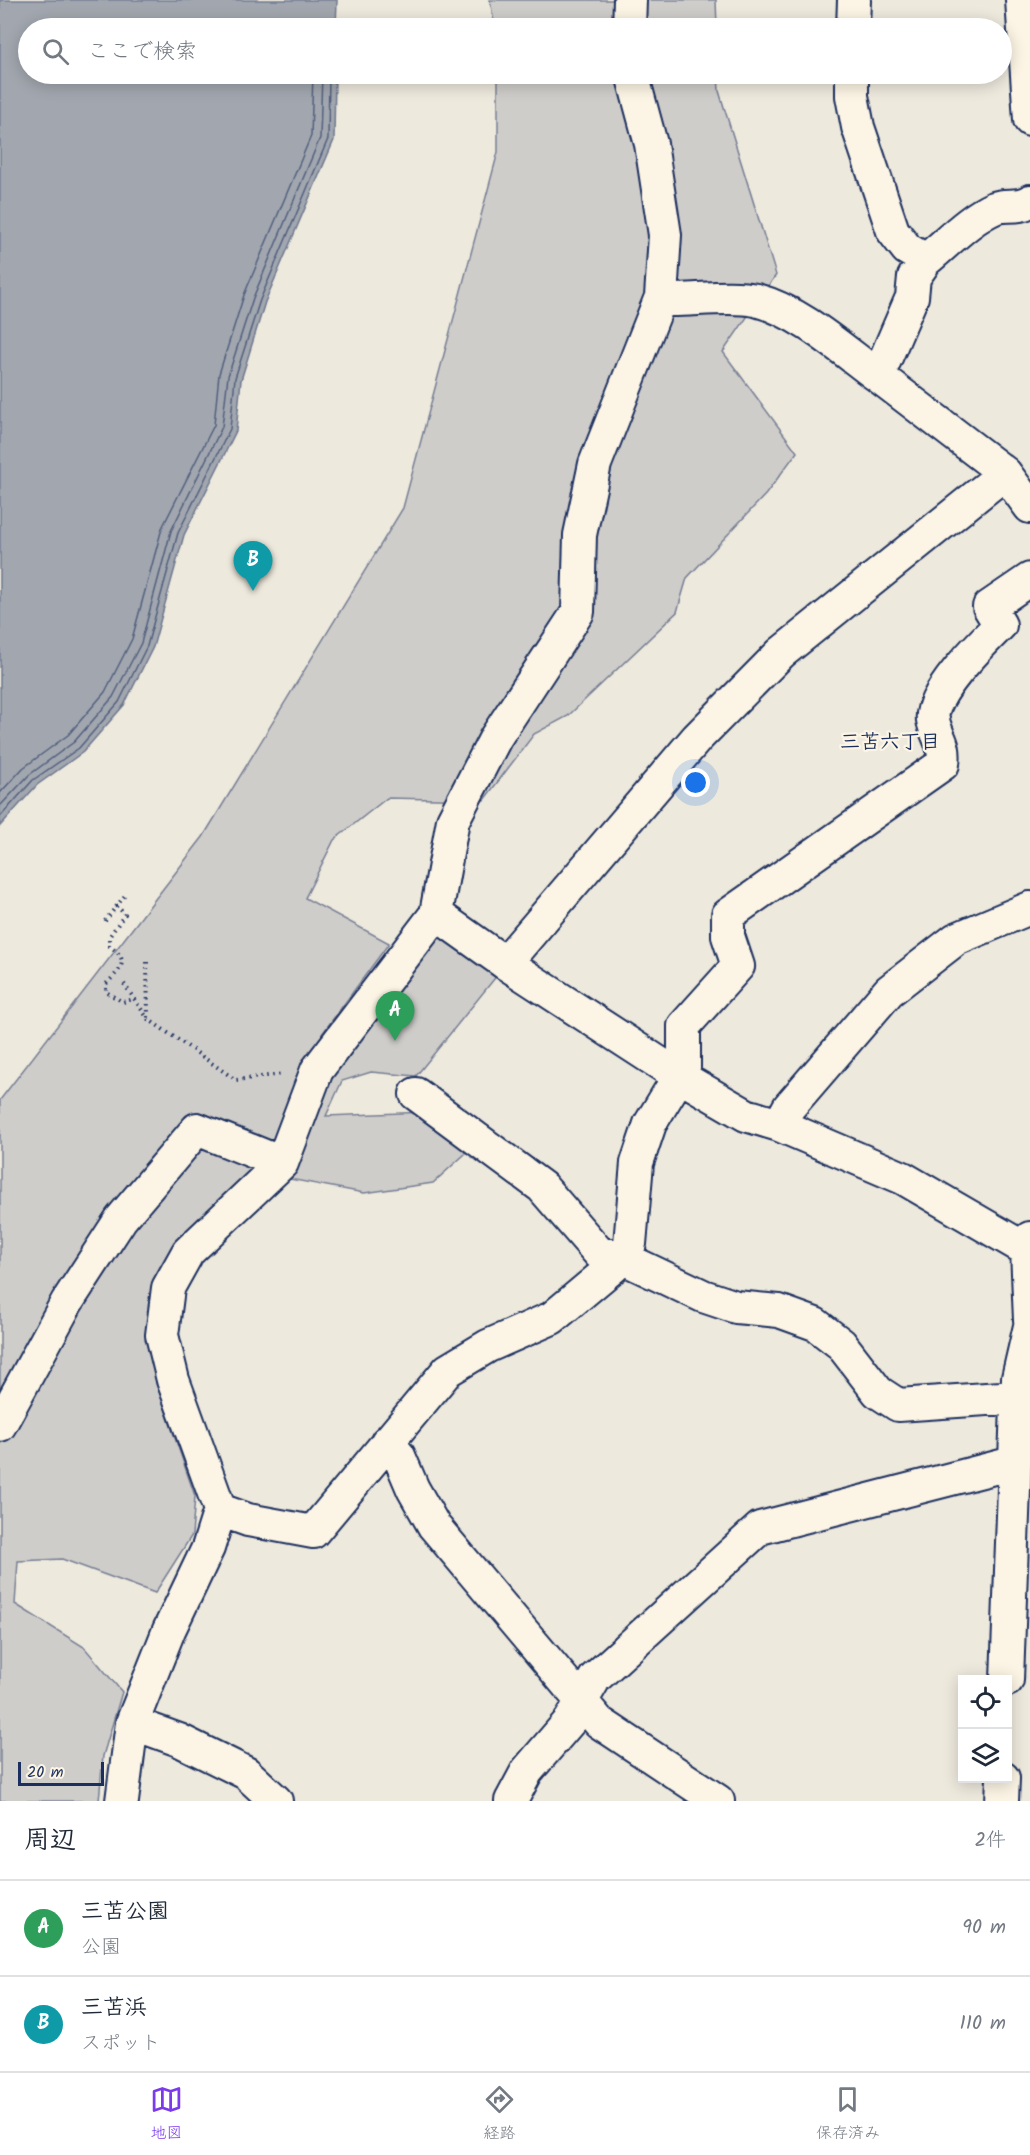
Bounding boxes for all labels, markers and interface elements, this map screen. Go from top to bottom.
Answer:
search box [18,18,1012,84]
icon: search [39,35,72,68]
text: ここで検索 [87,35,197,70]
pin: B [234,542,272,591]
district label: 三苫六丁目 [840,727,940,759]
your location [681,768,710,797]
pin: A [376,992,414,1041]
map controls [958,1675,1012,1783]
button: locate [958,1675,1012,1729]
button: layers [958,1729,1012,1783]
scale bar [18,1759,104,1786]
text: 20 m [27,1760,63,1785]
text: 周辺 [24,1820,76,1862]
text: 2件 [974,1825,1006,1857]
text: 三苫公園 [81,1895,169,1930]
text: A [37,1912,50,1944]
text: 90 m [962,1912,1006,1944]
text: 公園 [81,1932,121,1964]
text: 三苫浜 [81,1991,147,2026]
text: B [37,2008,50,2040]
text: 110 m [960,2008,1006,2040]
text: スポット [81,2028,161,2060]
tab: 地図 [150,2083,183,2146]
tab: 経路 [483,2083,516,2146]
tab: 保存済み [816,2083,880,2146]

